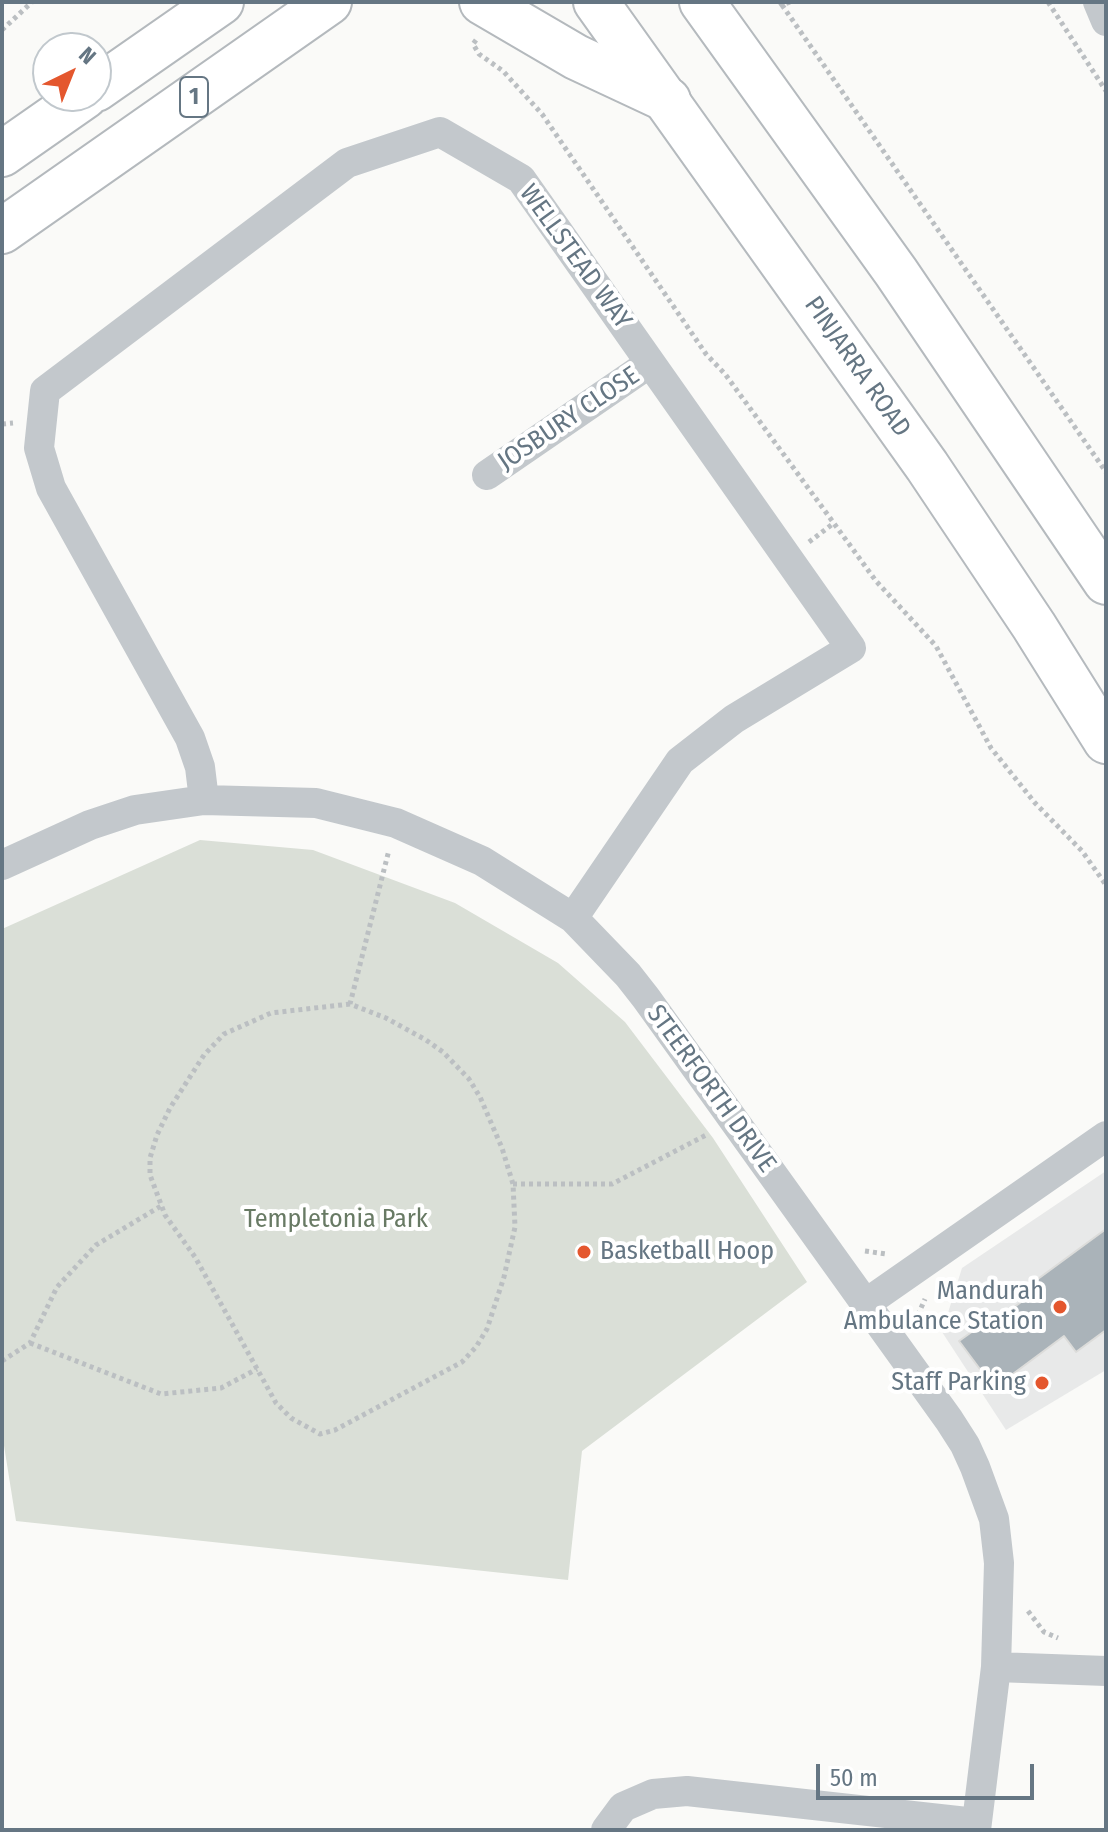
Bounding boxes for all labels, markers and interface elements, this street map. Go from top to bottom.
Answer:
north arrow [32,32,112,112]
text: N [73,41,101,70]
road number: 1 [180,77,208,117]
street label: WELLSTEAD WAY [512,179,638,335]
street label: PINJARRA ROAD [797,291,917,443]
street label: JOSBURY CLOSE [493,360,645,478]
street label: STEERFORTH DRIVE [640,999,782,1179]
park label: Templetonia Park [244,1204,428,1236]
place label: Basketball Hoop [600,1236,774,1268]
marker: Basketball Hoop [575,1243,593,1261]
place label: Mandurah Ambulance Station [844,1276,1044,1338]
marker: Mandurah Ambulance Station [1051,1298,1069,1316]
place label: Staff Parking [891,1367,1026,1399]
marker: Staff Parking [1033,1374,1051,1392]
scale bar [820,1748,1038,1798]
text: 50 m [830,1764,878,1792]

